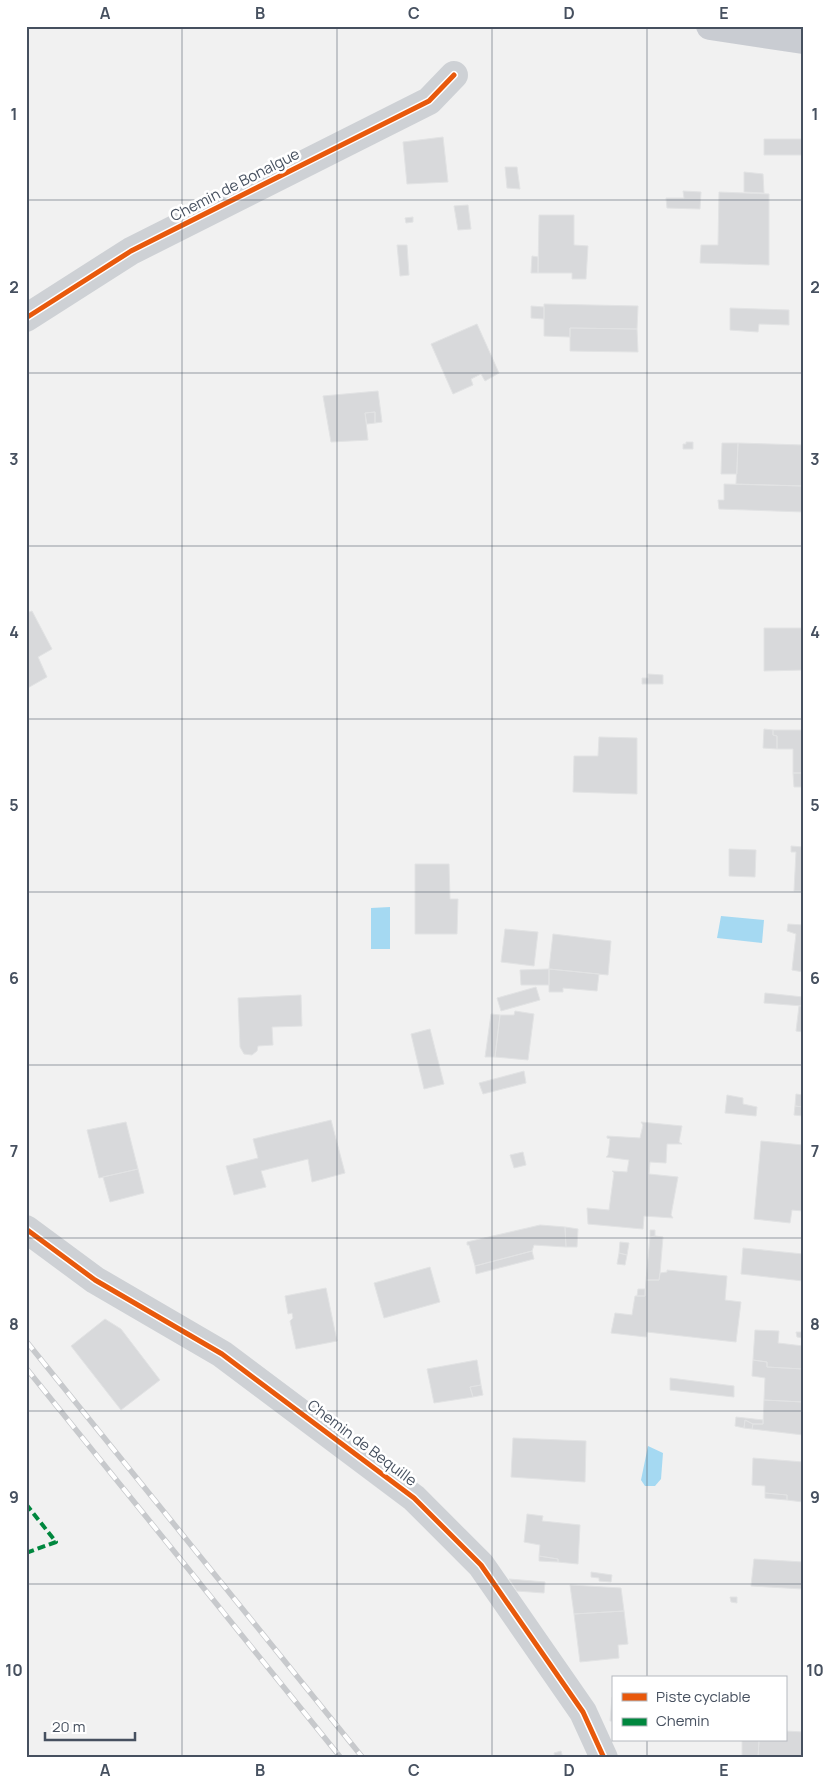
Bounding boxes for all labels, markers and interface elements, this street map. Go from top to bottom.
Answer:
text: A [100,2,111,24]
text: B [255,2,265,24]
text: C [408,2,420,24]
text: D [563,2,575,24]
text: E [719,2,729,24]
text: 1 [10,103,18,125]
text: 1 [811,103,819,125]
street label: Chemin de Bonalgue [167,143,303,226]
text: 2 [9,276,19,298]
text: 2 [810,276,820,298]
text: 3 [9,448,19,470]
text: 3 [810,448,820,470]
text: 4 [9,621,19,643]
text: 4 [810,621,820,643]
text: 5 [9,794,19,816]
text: 5 [810,794,820,816]
text: 6 [9,967,19,989]
text: 6 [810,967,820,989]
text: 7 [10,1140,18,1162]
text: 7 [811,1140,819,1162]
text: 8 [9,1313,19,1335]
text: 8 [810,1313,820,1335]
street label: Chemin de Bequille [303,1394,422,1491]
text: 9 [9,1486,19,1508]
text: 9 [810,1486,820,1508]
text: 10 [5,1659,23,1681]
text: 10 [806,1659,824,1681]
legend [612,1676,786,1742]
text: Piste cyclable [656,1686,751,1707]
scale bar [45,1709,135,1741]
text: Chemin [656,1710,709,1731]
text: 20 m [52,1716,85,1737]
text: A [100,1759,111,1781]
text: B [255,1759,265,1781]
text: C [408,1759,420,1781]
text: D [563,1759,575,1781]
text: E [719,1759,729,1781]

